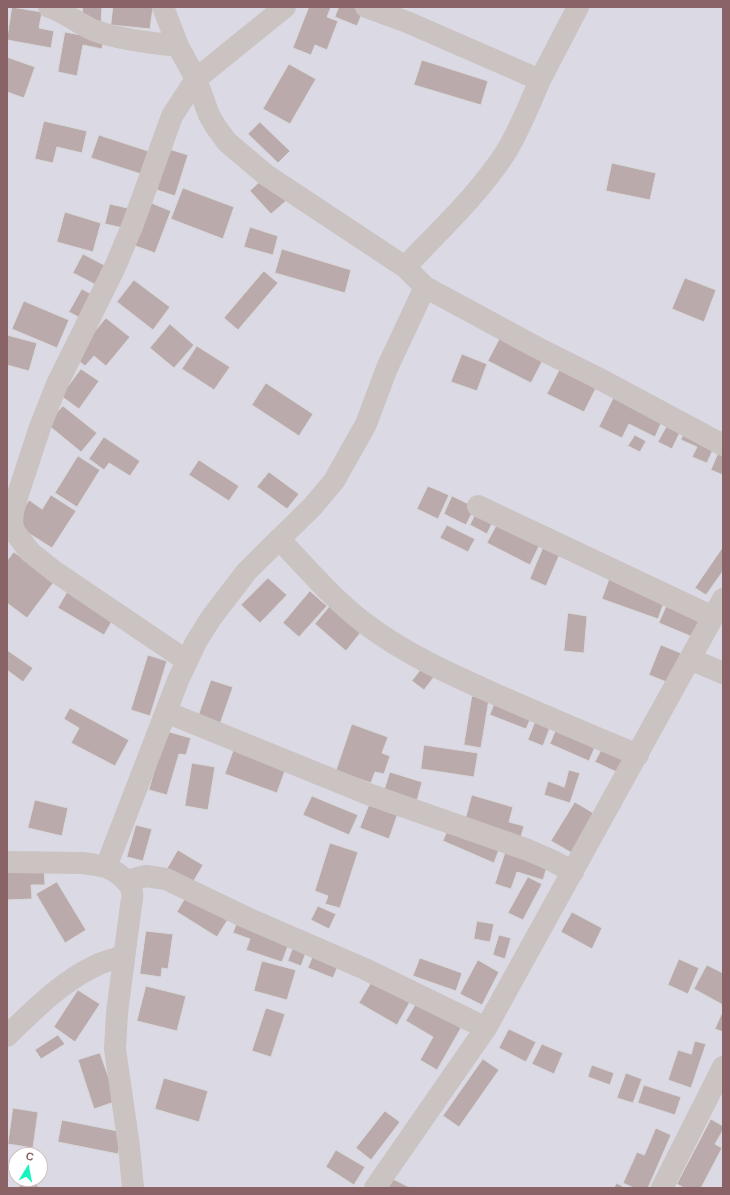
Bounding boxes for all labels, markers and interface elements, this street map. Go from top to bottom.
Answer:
north arrow [8,1147,48,1187]
text: С [25,1150,35,1163]

